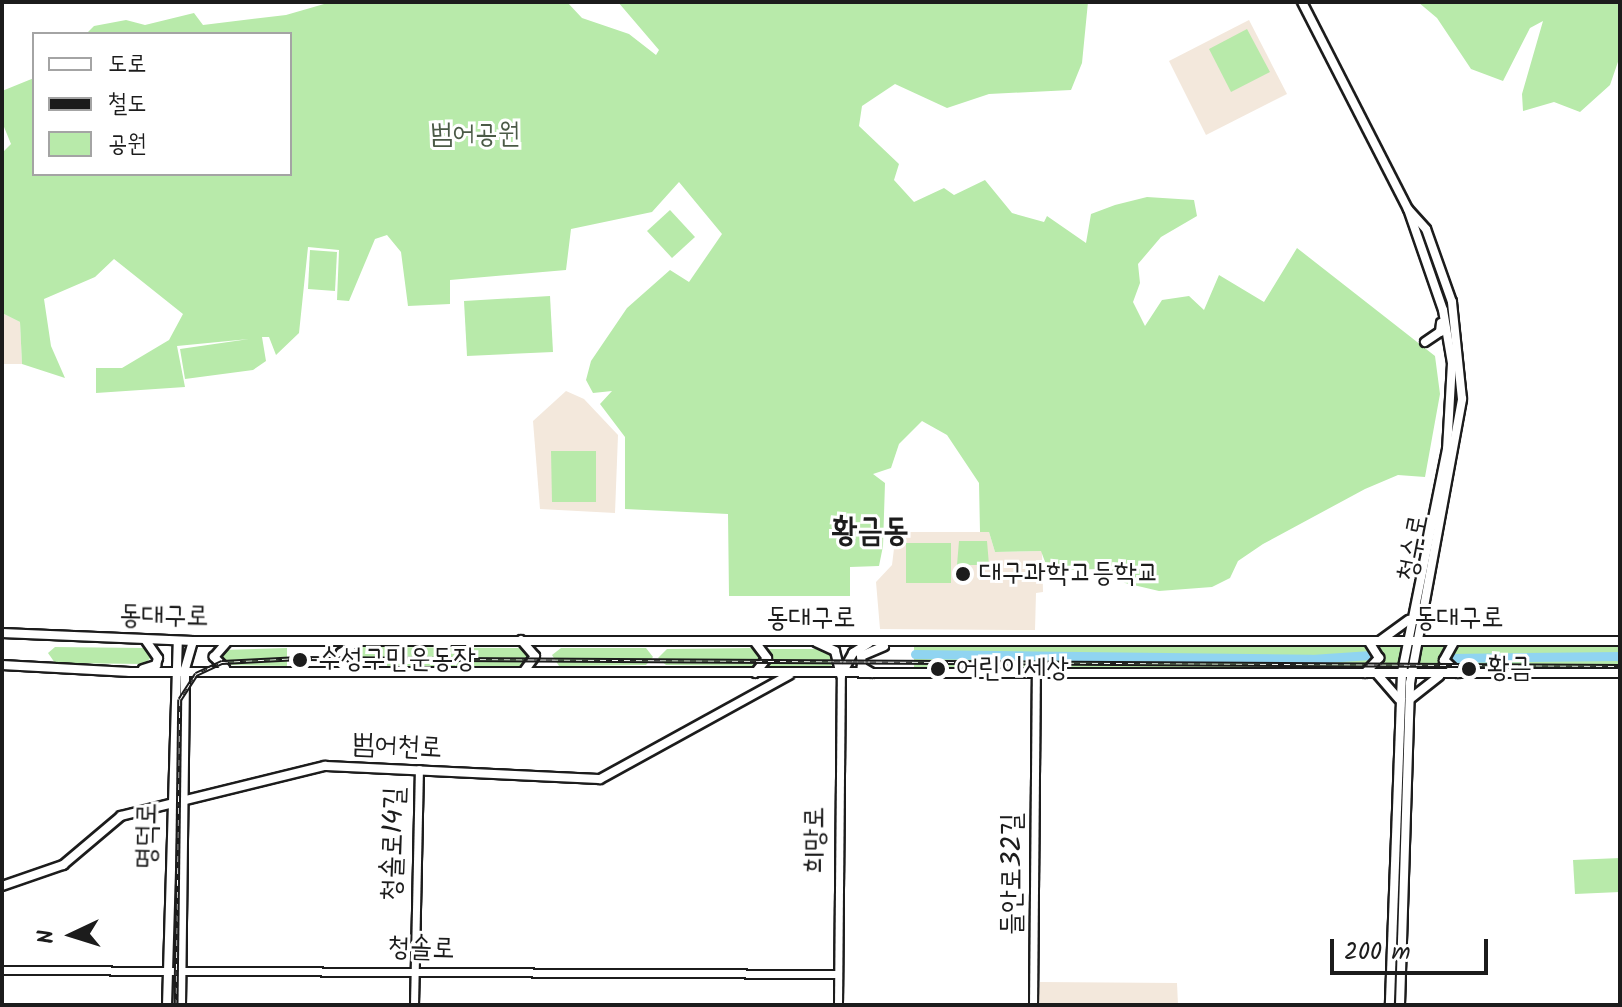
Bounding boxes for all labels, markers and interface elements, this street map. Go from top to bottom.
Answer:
legend [32,32,292,176]
text: 도로 [108,45,147,84]
text: 철도 [108,85,147,124]
park label: 범어공원 [430,118,520,152]
text: 공원 [108,125,147,164]
street label: 청수로 [1391,512,1437,584]
district label: 황금동 [831,513,909,551]
place label: 대구과학고등학교 [979,557,1159,591]
marker: 대구과학고등학교 [954,565,972,583]
street label: 동대구로 [119,599,209,635]
street label: 동대구로 [766,602,856,636]
street label: 동대구로 [1414,602,1504,636]
place label: 수성구민운동장 [318,643,476,677]
marker: 수성구민운동장 [289,649,311,671]
place label: 어린이세상 [956,652,1069,686]
place label: 황금 [1487,652,1532,686]
marker: 어린이세상 [927,658,949,680]
marker: 황금 [1458,658,1480,680]
street label: 범어천로 [351,728,443,766]
street label: 청솔로14길 [375,786,413,902]
street label: 명덕로 [131,802,165,870]
street label: 희망로 [799,806,833,874]
street label: 들안로32길 [996,813,1030,935]
north arrow [32,895,112,975]
scale bar [1334,923,1492,973]
text: N [30,929,66,945]
street label: 청솔로 [387,931,455,967]
text: 200 m [1344,933,1411,972]

